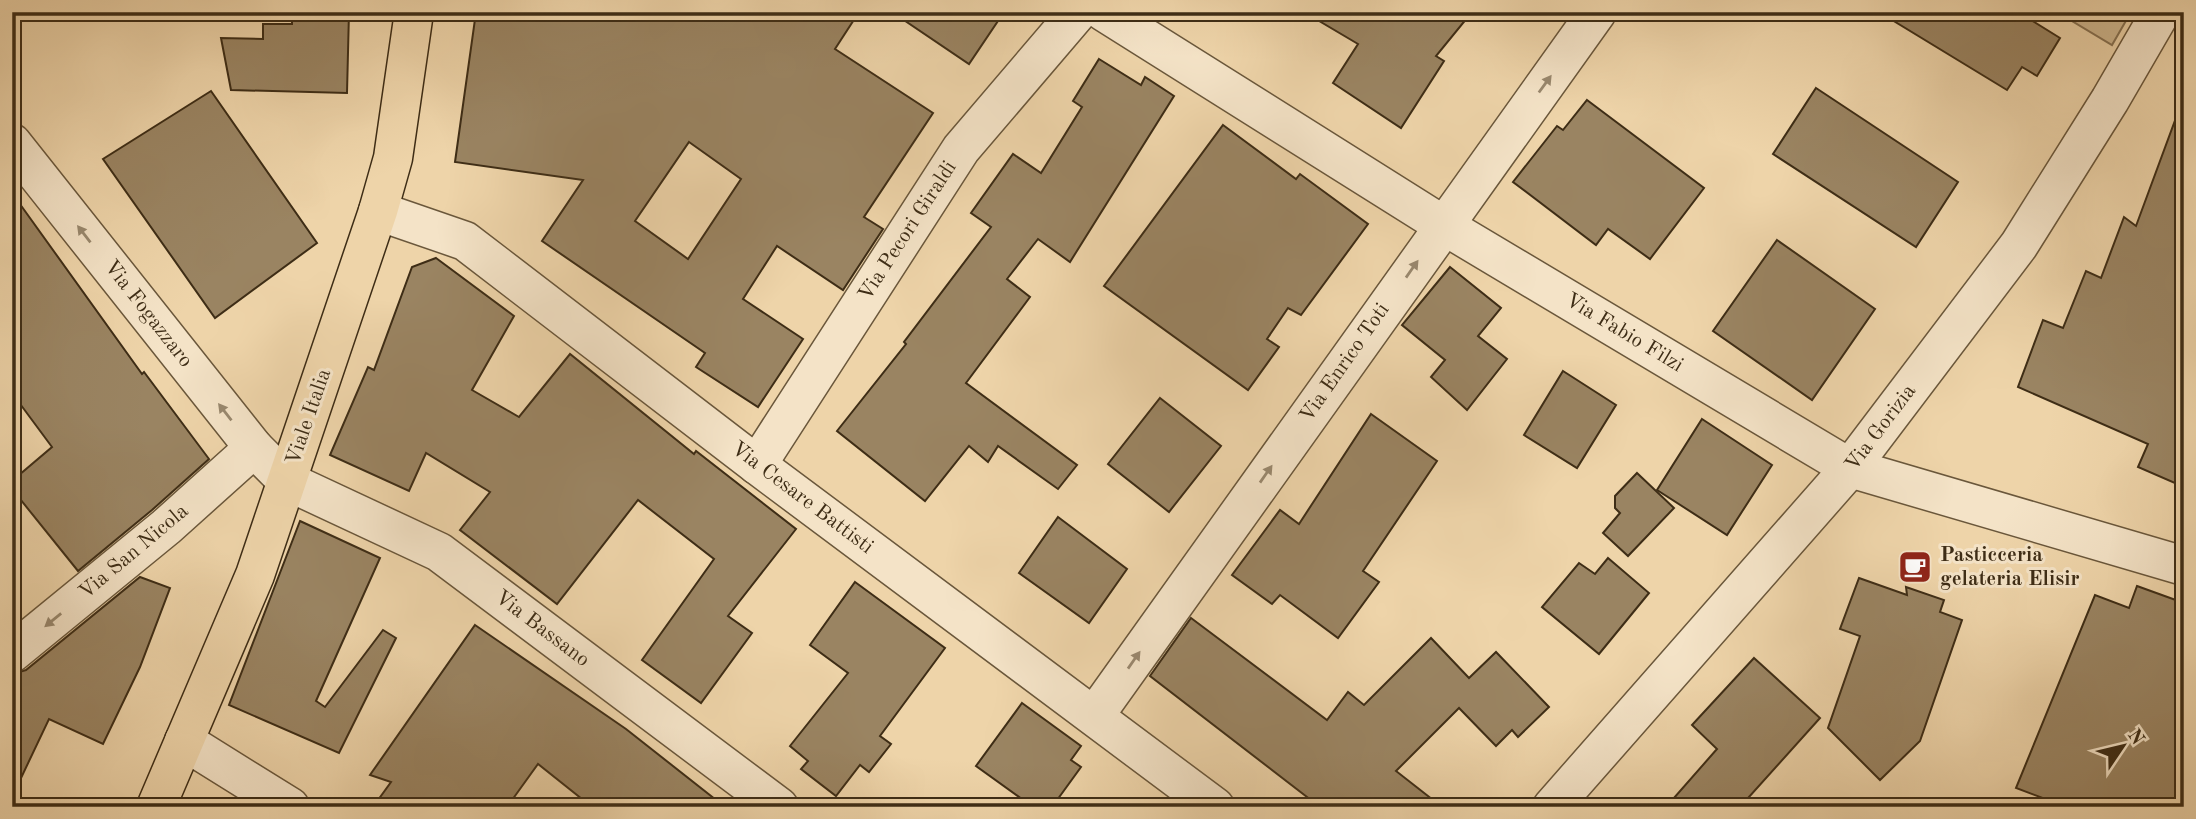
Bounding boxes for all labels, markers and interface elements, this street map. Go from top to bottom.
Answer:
one-way arrow [1538,75,1552,93]
street label: Via Pecori Giraldi [855,157,961,305]
one-way arrow [77,225,92,242]
street label: Via Fogazzaro [100,256,196,372]
one-way arrow [1405,260,1419,278]
street label: Via Fabio Filzi [1561,290,1687,376]
street label: Via Enrico Toti [1296,300,1394,426]
street label: Viale Italia [283,366,335,468]
street label: Via Gorizia [1842,381,1920,475]
one-way arrow [218,404,233,422]
street label: Via Cesare Battisti [727,438,877,558]
one-way arrow [1259,465,1273,483]
street label: Via San Nicola [75,500,193,604]
place label: Pasticceria gelateria Elisir [1940,545,2080,590]
cafe icon: Pasticceria gelateria Elisir [1896,548,1934,586]
street label: Via Bassano [491,587,593,671]
one-way arrow [44,612,62,627]
one-way arrow [1127,651,1141,669]
north arrow [2088,710,2158,780]
text: N [2123,726,2147,749]

